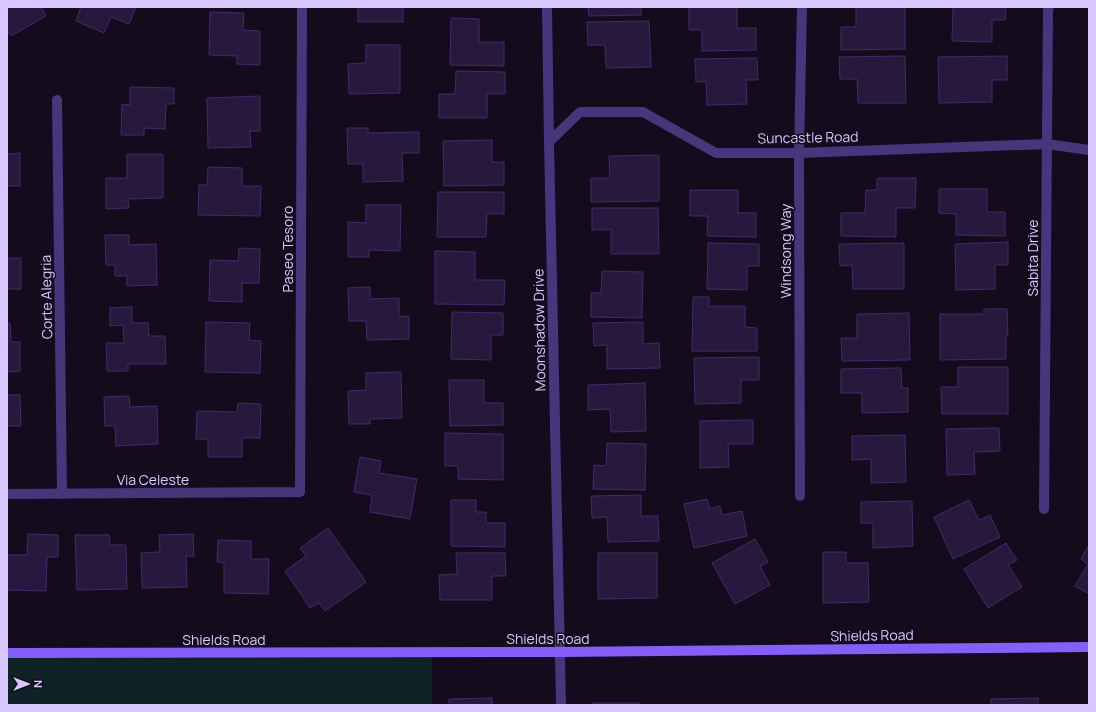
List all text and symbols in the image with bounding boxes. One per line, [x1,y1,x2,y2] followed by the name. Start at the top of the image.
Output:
[757,127,859,147] street label: Suncastle Road
[776,203,795,298] street label: Windsong Way
[278,206,297,292] street label: Paseo Tesoro
[1023,220,1042,296] street label: Sabita Drive
[36,255,56,339] street label: Corte Alegria
[528,269,550,391] street label: Moonshadow Drive
[117,470,189,489] street label: Via Celeste
[830,625,914,645] street label: Shields Road
[506,629,590,648] street label: Shields Road
[182,630,266,649] street label: Shields Road
[8,664,48,704] north arrow
[31,680,46,688] text: N

